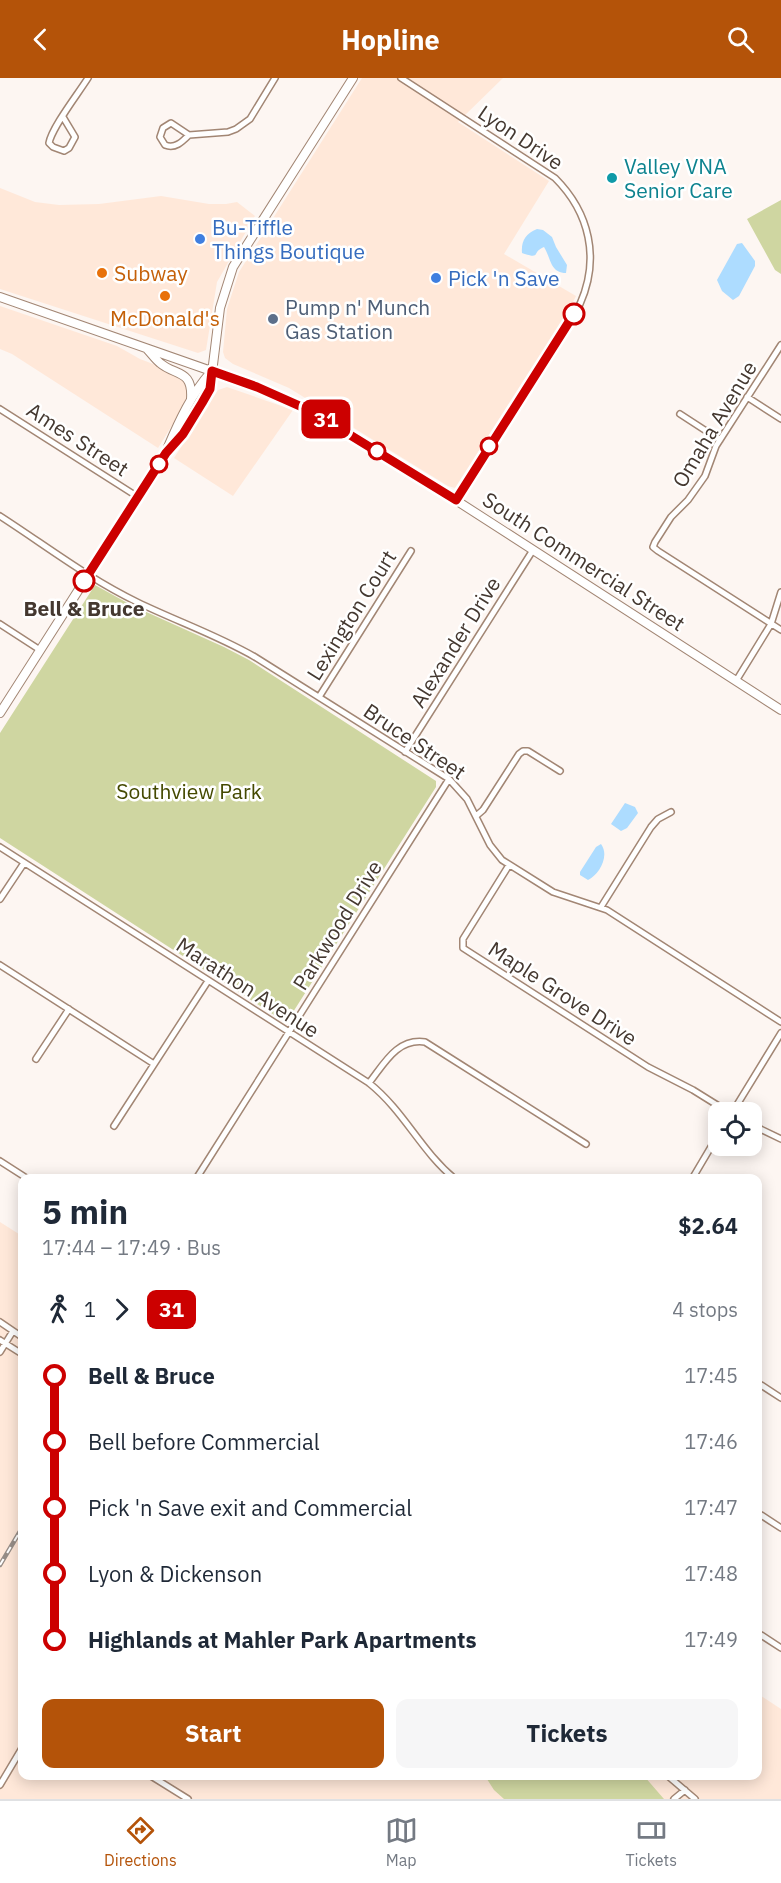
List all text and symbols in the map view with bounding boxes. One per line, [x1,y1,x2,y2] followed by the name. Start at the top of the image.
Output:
[341,22,440,57] text: Hopline
[24,23,57,56] icon: back
[724,23,757,56] icon: search
[473,98,569,176] street label: Lyon Drive
[624,152,733,204] place label: Valley VNA Senior Care
[605,171,619,185] marker: Valley VNA Senior Care
[212,213,365,265] place label: Bu-Tiffle Things Boutique
[193,232,207,246] marker: Bu-Tiffle Things Boutique
[114,259,188,287] place label: Subway
[448,264,559,292] place label: Pick 'n Save
[95,266,109,280] marker: Subway
[429,271,443,285] marker: Pick 'n Save
[158,289,172,303] marker: McDonald's
[285,293,430,345] place label: Pump n' Munch Gas Station
[563,303,585,325] unlabelled marker
[110,304,220,332] place label: McDonald's
[266,312,280,326] marker: Pump n' Munch Gas Station
[665,356,763,492] street label: Omaha Avenue
[22,396,134,482] street label: Ames Street
[299,400,353,438] line badge: 31
[313,405,339,433] text: 31
[480,437,498,455] unlabelled marker
[368,442,386,460] unlabelled marker
[150,455,168,473] unlabelled marker
[477,485,691,637] street label: South Commercial Street
[300,545,402,685] street label: Lexington Court
[73,570,95,592] marker: Bell & Bruce
[404,571,506,713] street label: Alexander Drive
[24,594,145,622] place label: Bell & Bruce
[358,696,472,786] street label: Bruce Street
[116,777,262,805] park label: Southview Park
[286,855,388,995] street label: Parkwood Drive
[171,930,325,1044] street label: Marathon Avenue
[483,934,643,1052] street label: Maple Grove Drive
[708,1102,762,1156] map controls
[708,1102,762,1156] button: locate
[42,1190,128,1233] text: 5 min
[678,1211,738,1240] text: $2.64
[42,1234,221,1261] text: 17:44 – 17:49 · Bus
[42,1293,75,1326] icon: walk
[105,1293,138,1326] icon: forward
[159,1295,184,1323] text: 31
[84,1296,96,1323] text: 1
[672,1296,738,1323] text: 4 stops
[88,1361,215,1390] text: Bell & Bruce
[684,1362,738,1389] text: 17:45
[88,1427,320,1456] text: Bell before Commercial
[684,1428,738,1455] text: 17:46
[88,1493,412,1522] text: Pick 'n Save exit and Commercial
[684,1494,738,1521] text: 17:47
[88,1559,262,1588] text: Lyon & Dickenson
[684,1560,738,1587] text: 17:48
[88,1625,477,1654] text: Highlands at Mahler Park Apartments
[684,1626,738,1653] text: 17:49
[42,1699,384,1768] button: Start
[396,1699,738,1768] button: Tickets
[104,1814,177,1870] tab: Directions
[385,1814,418,1870] tab: Map
[625,1814,677,1870] tab: Tickets

